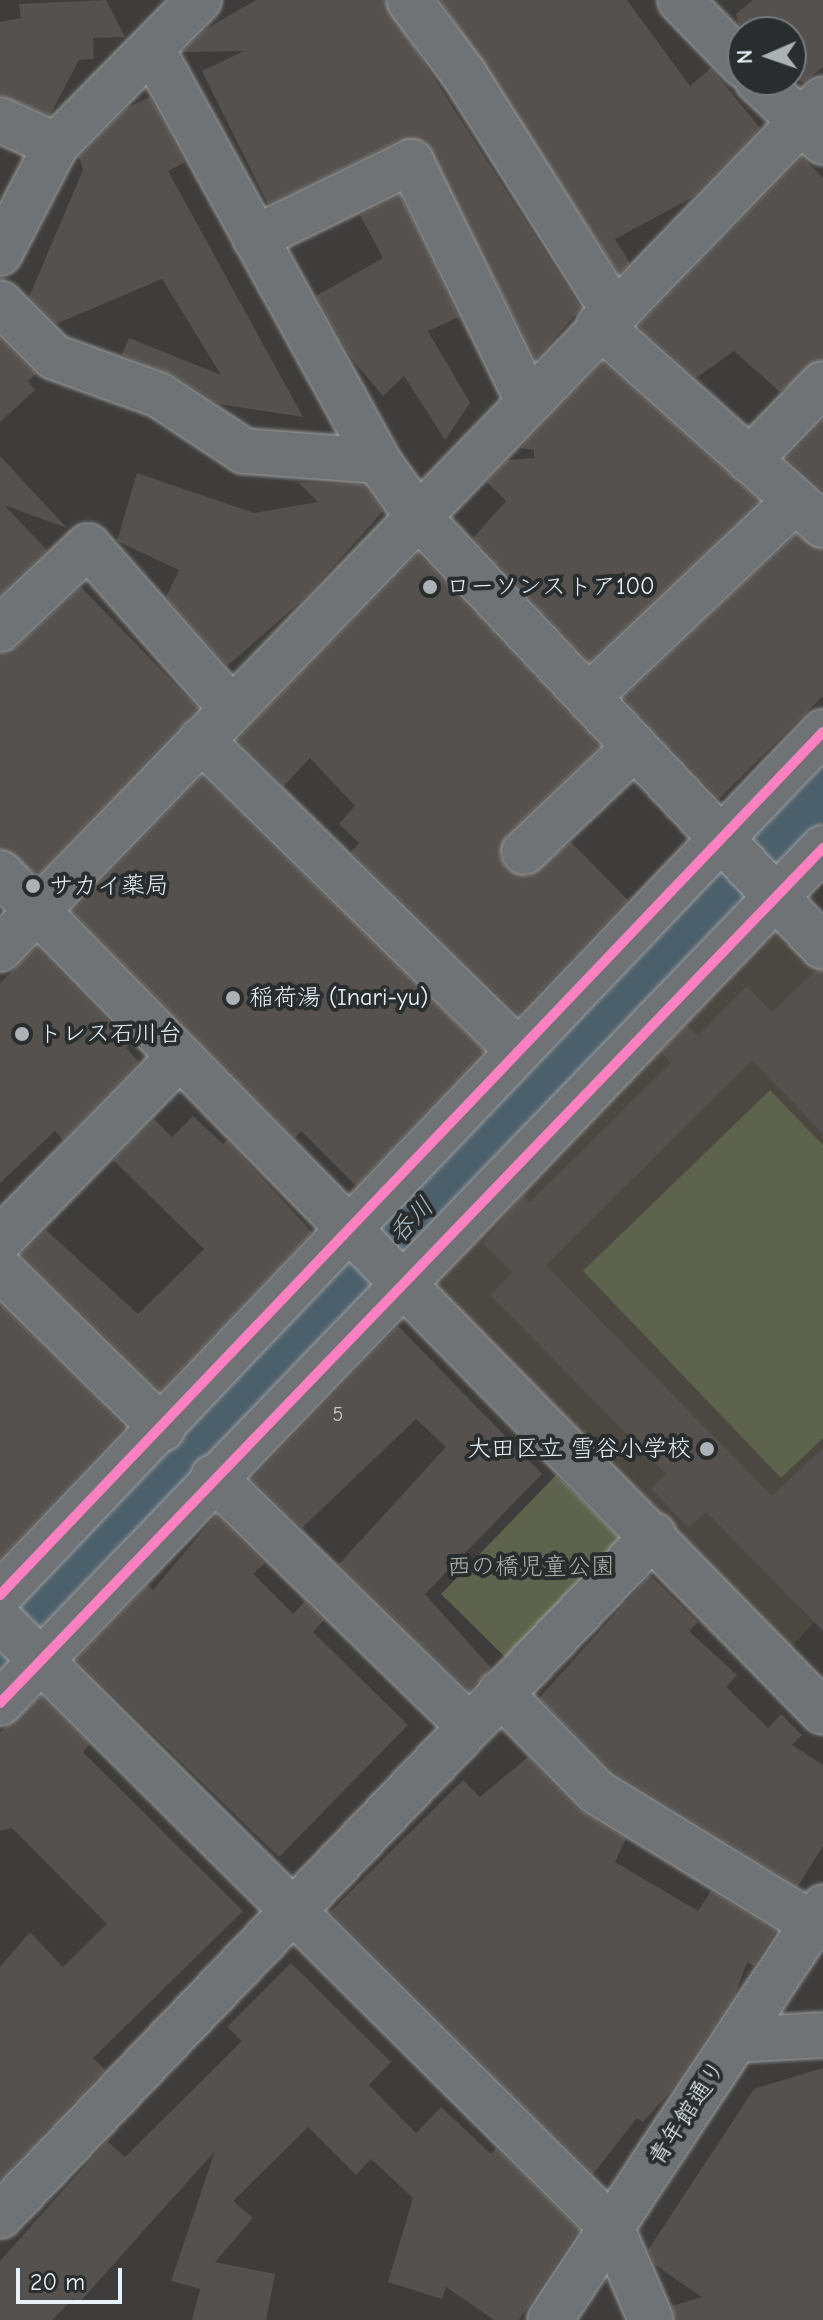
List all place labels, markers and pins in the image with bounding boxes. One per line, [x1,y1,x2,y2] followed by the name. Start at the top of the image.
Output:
[446,573,653,601] place label: ローソンストア100
[421,578,439,596] marker: ローソンストア100
[49,872,169,900] place label: サカイ薬局
[24,877,42,895] marker: サカイ薬局
[249,984,428,1012] place label: 稲荷湯 (Inari-yu)
[224,989,242,1007] marker: 稲荷湯 (Inari-yu)
[38,1020,182,1048] place label: トレス石川台
[13,1025,31,1043] marker: トレス石川台
[467,1435,691,1463] place label: 大田区立 雪谷小学校
[698,1440,716,1458] marker: 大田区立 雪谷小学校

